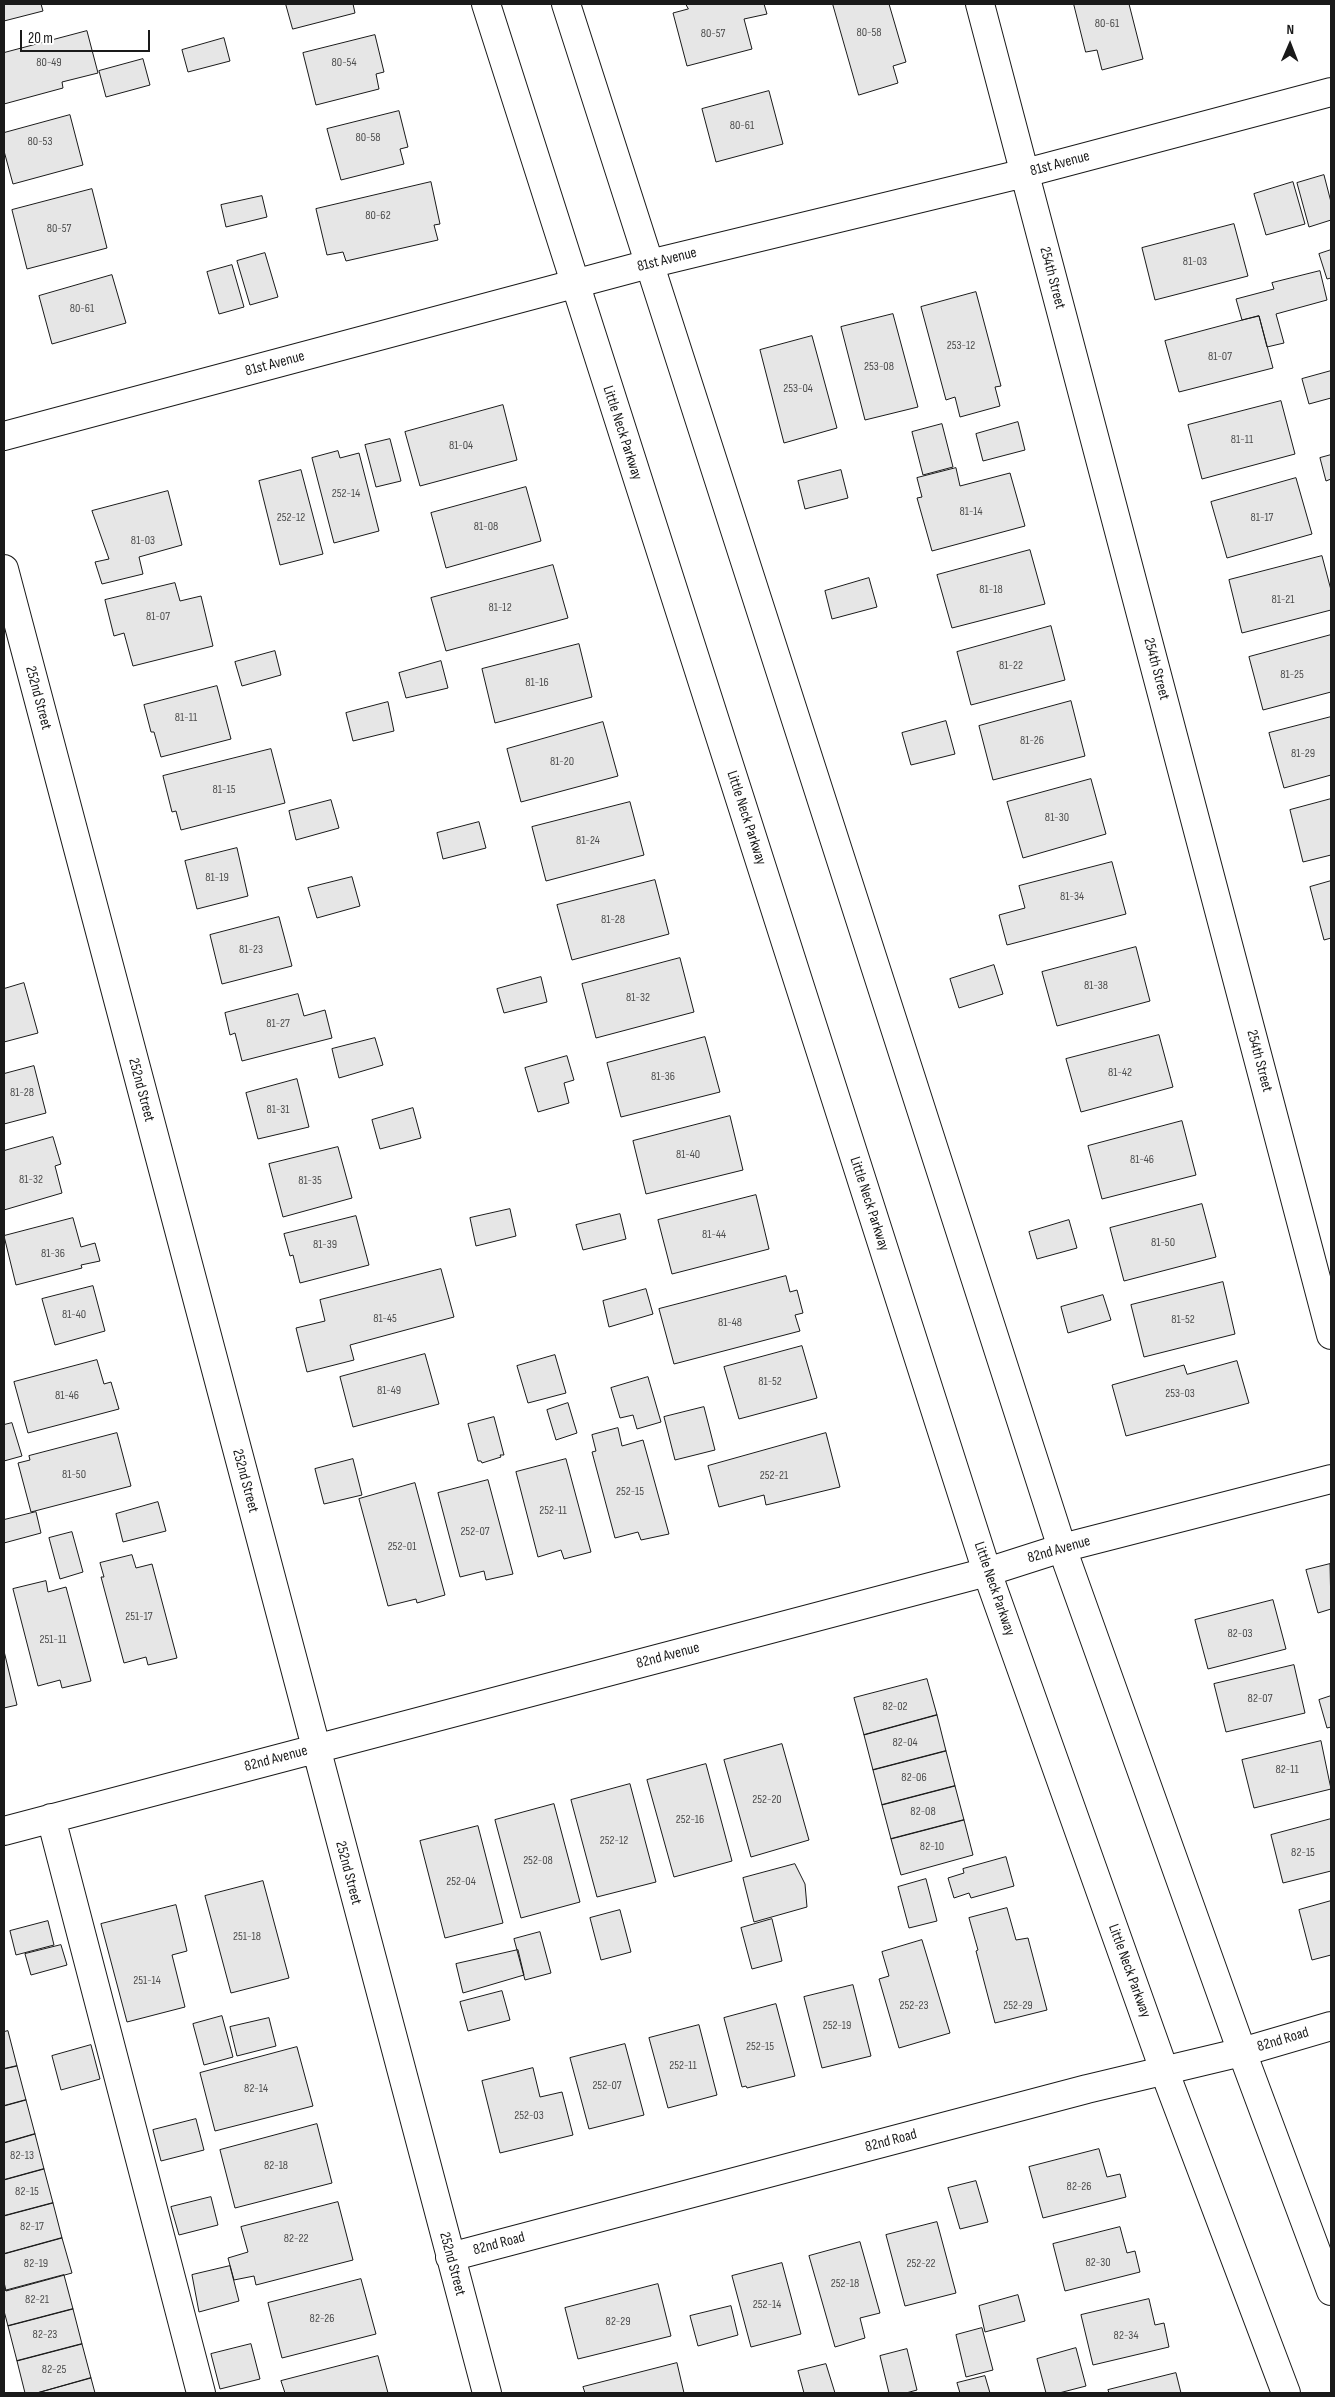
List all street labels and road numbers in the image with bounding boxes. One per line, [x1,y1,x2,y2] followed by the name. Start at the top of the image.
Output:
[1028,147,1092,181] street label: 81st Avenue
[635,244,699,276] street label: 81st Avenue
[1035,245,1069,311] street label: 254th Street
[243,347,307,381] street label: 81st Avenue
[598,384,646,482] street label: Little Neck Parkway
[1139,636,1173,702] street label: 254th Street
[21,664,55,732] street label: 252nd Street
[722,769,770,867] street label: Little Neck Parkway
[1242,1028,1276,1094] street label: 254th Street
[124,1056,158,1124] street label: 252nd Street
[845,1155,893,1253] street label: Little Neck Parkway
[228,1447,262,1515] street label: 252nd Street
[1025,1532,1093,1568] street label: 82nd Avenue
[970,1540,1018,1638] street label: Little Neck Parkway
[634,1639,702,1673] street label: 82nd Avenue
[242,1742,310,1776] street label: 82nd Avenue
[331,1839,365,1907] street label: 252nd Street
[1104,1922,1154,2020] street label: Little Neck Parkway
[1255,2024,1311,2056] street label: 82nd Road
[863,2125,919,2157] street label: 82nd Road
[471,2228,527,2260] street label: 82nd Road
[435,2230,469,2298] street label: 252nd Street

